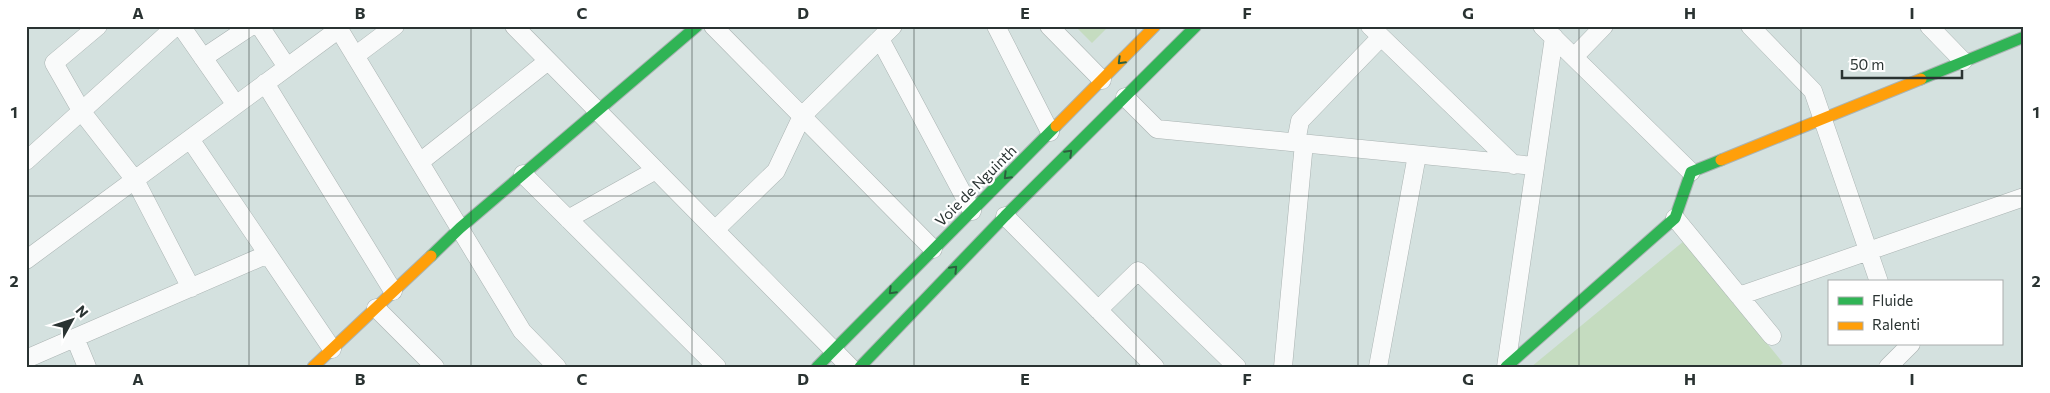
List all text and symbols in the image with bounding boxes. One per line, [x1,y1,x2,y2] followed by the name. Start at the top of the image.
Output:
[132,3,144,22] text: A
[355,3,366,22] text: B
[577,3,588,22] text: C
[797,3,809,22] text: D
[1020,3,1030,22] text: E
[1242,3,1252,22] text: F
[1462,3,1474,22] text: G
[1684,3,1696,22] text: H
[1909,3,1915,22] text: I
[1842,48,1962,80] scale bar
[1118,55,1127,64] one-way arrow
[1850,55,1884,73] text: 50 m
[10,102,18,121] text: 1
[2032,102,2040,121] text: 1
[931,141,1020,230] street label: Voie de Nguinth
[1063,150,1072,159] one-way arrow
[1003,170,1012,179] one-way arrow
[948,266,957,275] one-way arrow
[9,271,19,290] text: 2
[2031,271,2041,290] text: 2
[1828,280,2002,346] legend
[889,285,898,294] one-way arrow
[1872,291,1913,309] text: Fluide
[48,296,98,346] north arrow
[72,302,92,321] text: N
[1872,315,1920,333] text: Ralenti
[132,369,144,388] text: A
[355,369,366,388] text: B
[577,369,588,388] text: C
[797,369,809,388] text: D
[1020,369,1030,388] text: E
[1242,369,1252,388] text: F
[1462,369,1474,388] text: G
[1684,369,1696,388] text: H
[1909,369,1915,388] text: I

